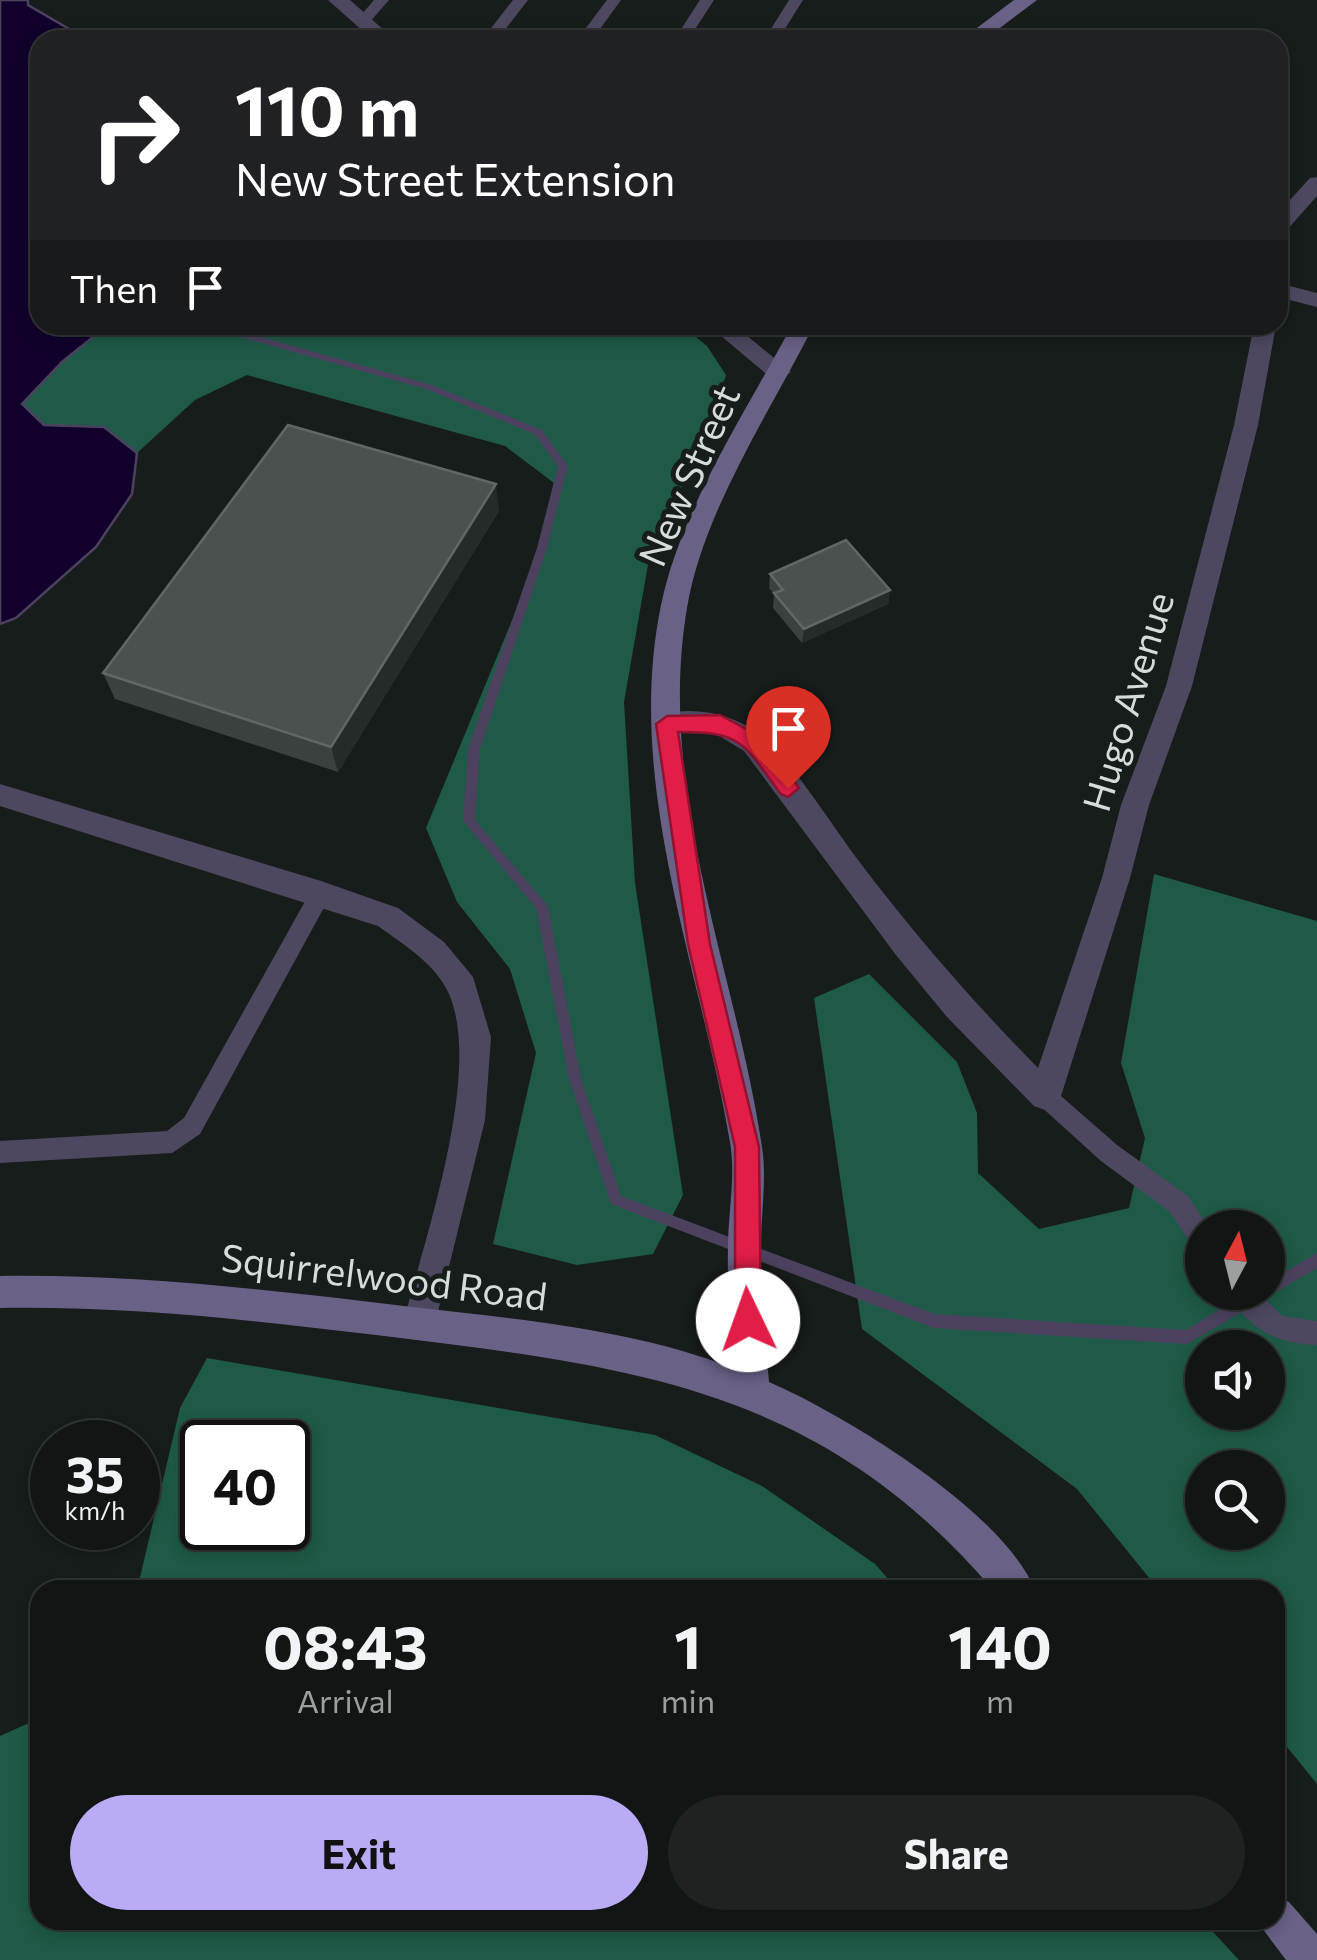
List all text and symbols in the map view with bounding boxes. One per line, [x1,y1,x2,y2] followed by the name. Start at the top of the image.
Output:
[235,65,419,150] text: 110 m
[70,70,200,200] icon: right
[235,150,676,205] text: New Street Extension
[178,260,233,315] icon: arrive
[70,264,158,311] text: Then
[627,377,749,573] street label: New Street
[1071,586,1182,816] street label: Hugo Avenue
[746,686,831,789] pin
[761,701,816,756] icon: arrive
[1185,1210,1285,1310] north arrow
[1185,1210,1285,1550] map controls
[219,1232,550,1319] street label: Squirrelwood Road
[696,1268,800,1372] position arrow
[1185,1330,1285,1430] button: sound
[180,1420,310,1550] speed limit sign: 40
[66,1442,124,1503] text: 35
[1185,1450,1285,1550] button: search
[65,1495,125,1525] text: km/h
[263,1608,428,1681] text: 08:43
[674,1608,701,1681] text: 1
[948,1608,1052,1681] text: 140
[297,1680,394,1720] text: Arrival
[661,1680,715,1720] text: min
[986,1680,1014,1720] text: m
[70,1795,648,1910] button: Exit
[668,1795,1245,1910] button: Share

